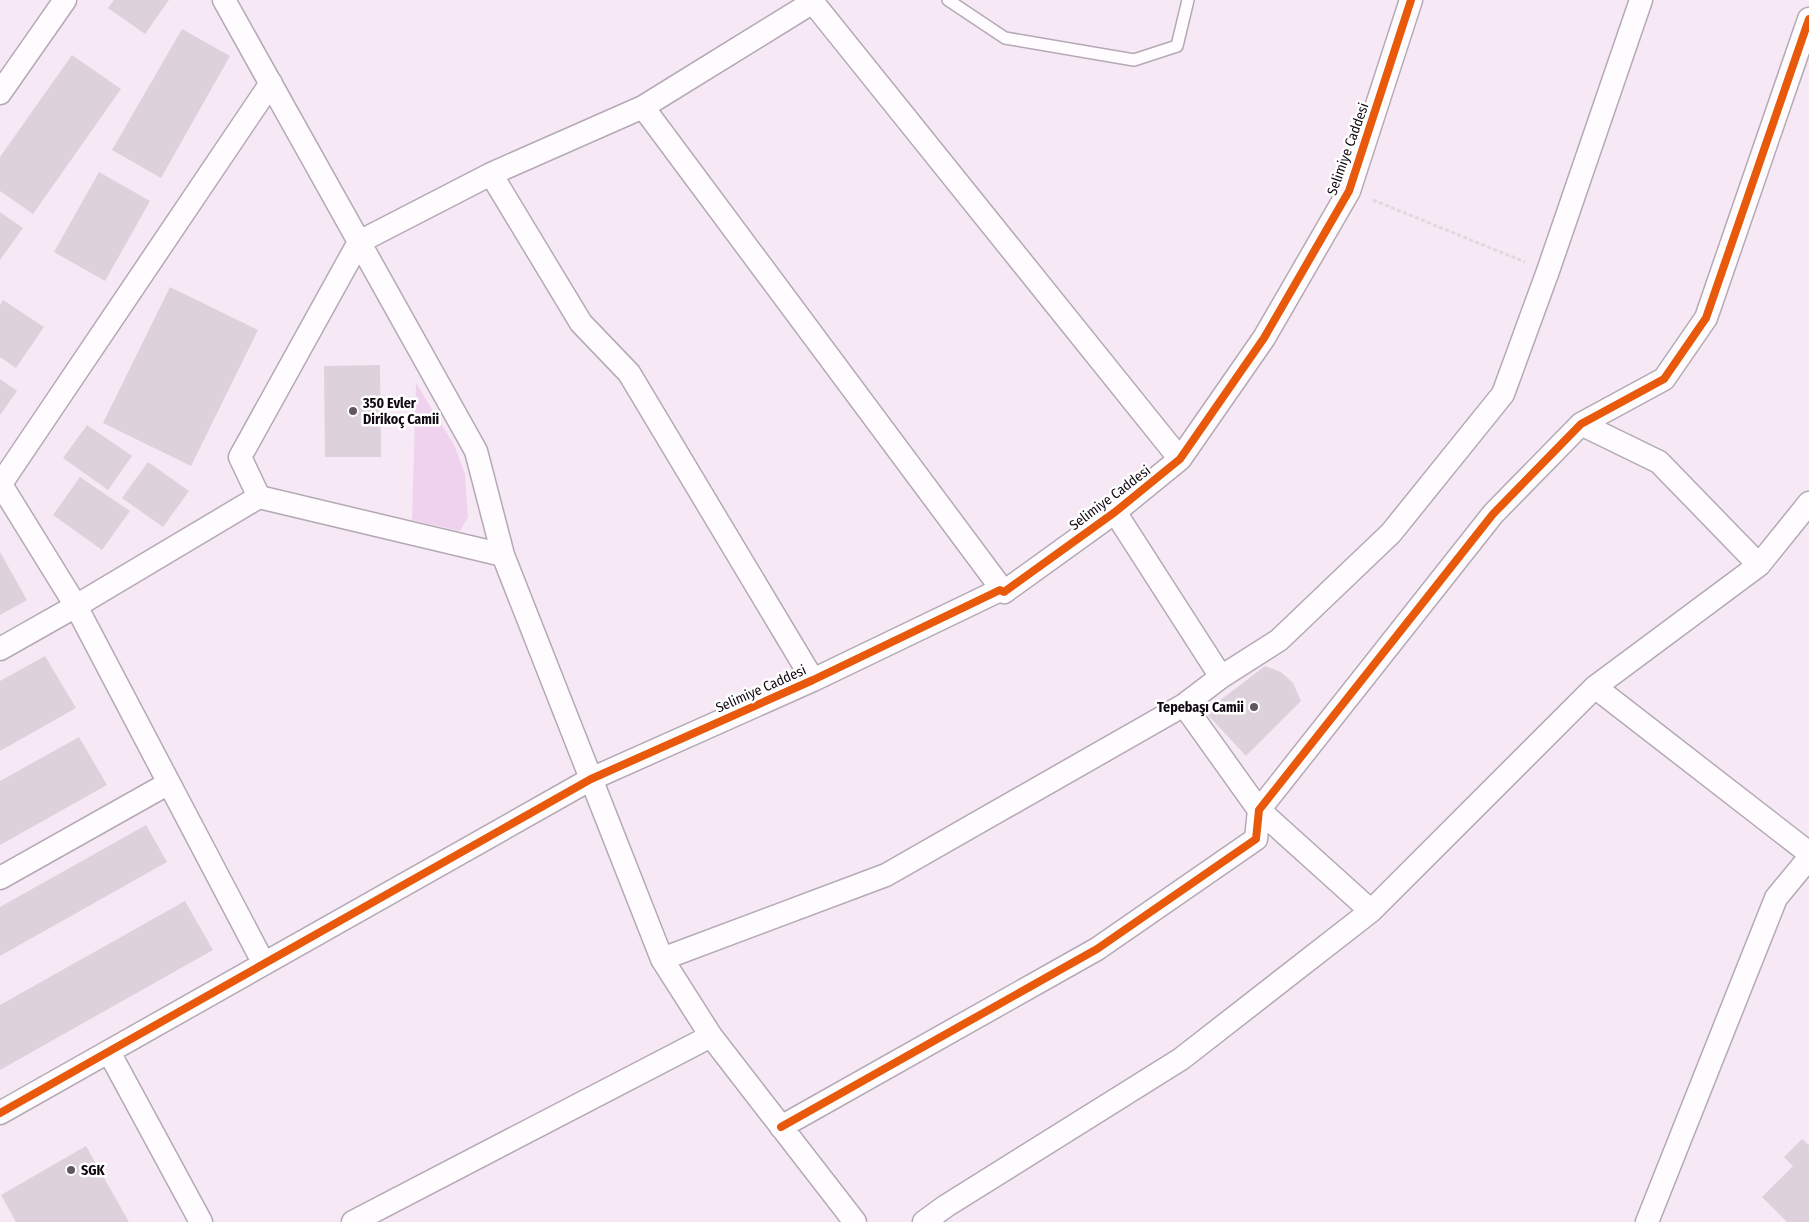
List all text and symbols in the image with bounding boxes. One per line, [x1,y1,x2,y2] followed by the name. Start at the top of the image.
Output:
[1323,100,1373,198] street label: Selimiye Caddesi
[362,395,440,429] place label: 350 Evler Dirikoç Camii
[347,405,359,417] marker: 350 Evler Dirikoç Camii
[1066,462,1154,534] street label: Selimiye Caddesi
[713,661,809,717] street label: Selimiye Caddesi
[1157,699,1244,717] place label: Tepebaşı Camii
[1248,701,1260,713] marker: Tepebaşı Camii
[81,1162,106,1179] place label: SGK
[65,1164,77,1176] marker: SGK

